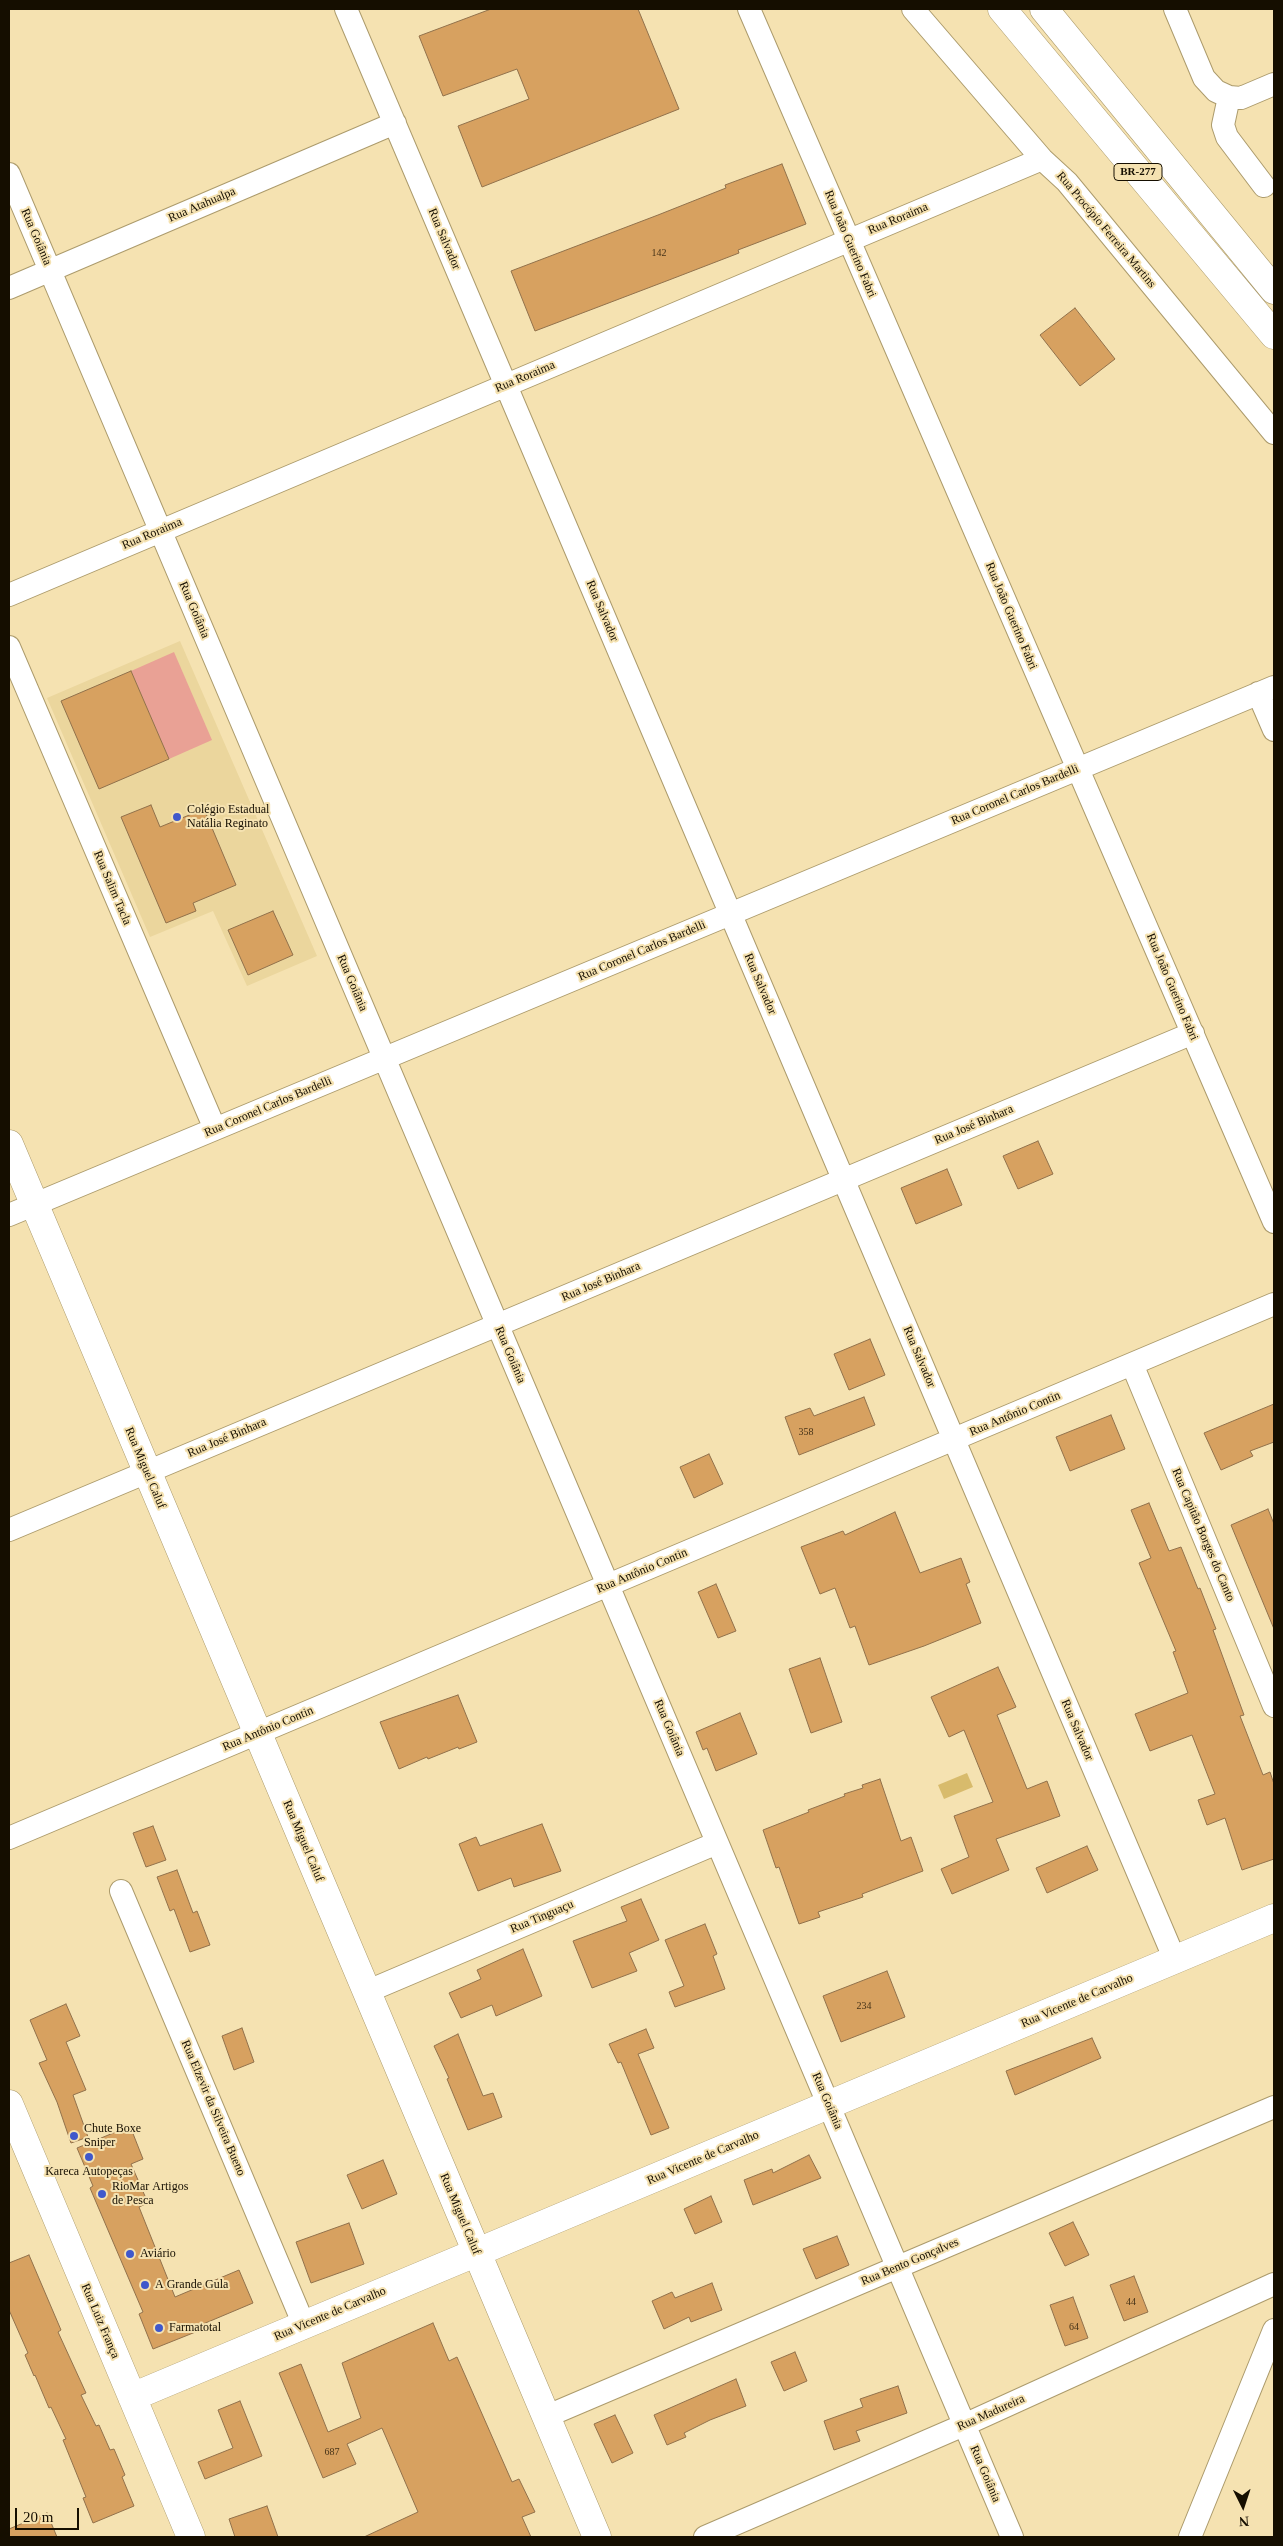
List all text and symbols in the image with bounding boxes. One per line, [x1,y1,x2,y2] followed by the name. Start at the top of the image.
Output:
[1114,163,1162,180] road number: BR-277
[1053,169,1159,291] street label: Rua Procópio Ferreira Martins
[166,184,238,226] street label: Rua Atahualpa
[821,188,879,300] street label: Rua João Guerino Fabri
[866,200,930,238] street label: Rua Roraima
[18,206,54,268] street label: Rua Goiânia
[425,206,463,272] street label: Rua Salvador
[652,247,666,259] house number: 142
[493,358,557,396] street label: Rua Roraima
[120,515,184,553] street label: Rua Roraima
[982,560,1040,672] street label: Rua João Guerino Fabri
[583,578,621,644] street label: Rua Salvador
[176,579,212,641] street label: Rua Goiânia
[949,762,1081,828] street label: Rua Coronel Carlos Bardelli
[187,803,269,831] place label: Colégio Estadual Natália Reginato
[171,811,183,823] marker: Colégio Estadual Natália Reginato
[90,849,134,927] street label: Rua Salim Tacla
[576,918,708,984] street label: Rua Coronel Carlos Bardelli
[1143,931,1201,1043] street label: Rua João Guerino Fabri
[741,951,779,1017] street label: Rua Salvador
[334,952,370,1014] street label: Rua Goiânia
[202,1074,334,1140] street label: Rua Coronel Carlos Bardelli
[933,1102,1015,1148] street label: Rua José Binhara
[560,1259,642,1305] street label: Rua José Binhara
[492,1324,528,1386] street label: Rua Goiânia
[900,1324,938,1390] street label: Rua Salvador
[967,1388,1063,1440] street label: Rua Antônio Contin
[186,1415,268,1461] street label: Rua José Binhara
[121,1425,169,1511] street label: Rua Miguel Caluf
[798,1426,814,1438] house number: 358
[1168,1466,1238,1604] street label: Rua Capitão Borges do Canto
[594,1545,690,1597] street label: Rua Antônio Contin
[651,1697,687,1759] street label: Rua Goiânia
[1058,1697,1096,1763] street label: Rua Salvador
[220,1703,316,1755] street label: Rua Antônio Contin
[279,1798,327,1884] street label: Rua Miguel Caluf
[508,1897,576,1937] street label: Rua Tinguaçu
[1019,1971,1135,2031] street label: Rua Vicente de Carvalho
[856,2000,872,2012] house number: 234
[178,2038,248,2178] street label: Rua Elzevir da Silveira Bueno
[809,2070,845,2132] street label: Rua Goiânia
[84,2122,141,2150] place label: Chute Boxe Sniper
[645,2128,761,2188] street label: Rua Vicente de Carvalho
[68,2130,80,2142] marker: Chute Boxe Sniper
[83,2151,95,2163] marker: Kareca Autopeças
[45,2165,133,2179] place label: Kareca Autopeças
[436,2171,484,2257] street label: Rua Miguel Caluf
[112,2180,188,2208] place label: RioMar Artigos de Pesca
[96,2188,108,2200] marker: RioMar Artigos de Pesca
[859,2235,961,2289] street label: Rua Bento Gonçalves
[140,2247,176,2261] place label: Aviário
[124,2248,136,2260] marker: Aviário
[155,2278,228,2292] place label: A Grande Gula
[139,2279,151,2291] marker: A Grande Gula
[78,2281,122,2361] street label: Rua Luiz França
[272,2284,388,2344] street label: Rua Vicente de Carvalho
[1126,2296,1136,2308] house number: 44
[169,2321,221,2335] place label: Farmatotal
[1069,2321,1079,2333] house number: 64
[153,2322,165,2334] marker: Farmatotal
[955,2392,1027,2434] street label: Rua Madureira
[967,2443,1003,2505] street label: Rua Goiânia
[324,2446,340,2458] house number: 687
[1218,2481,1268,2531] north arrow
[18,2498,81,2530] scale bar
[23,2509,53,2525] text: 20 m
[1239,2514,1250,2529] text: N

